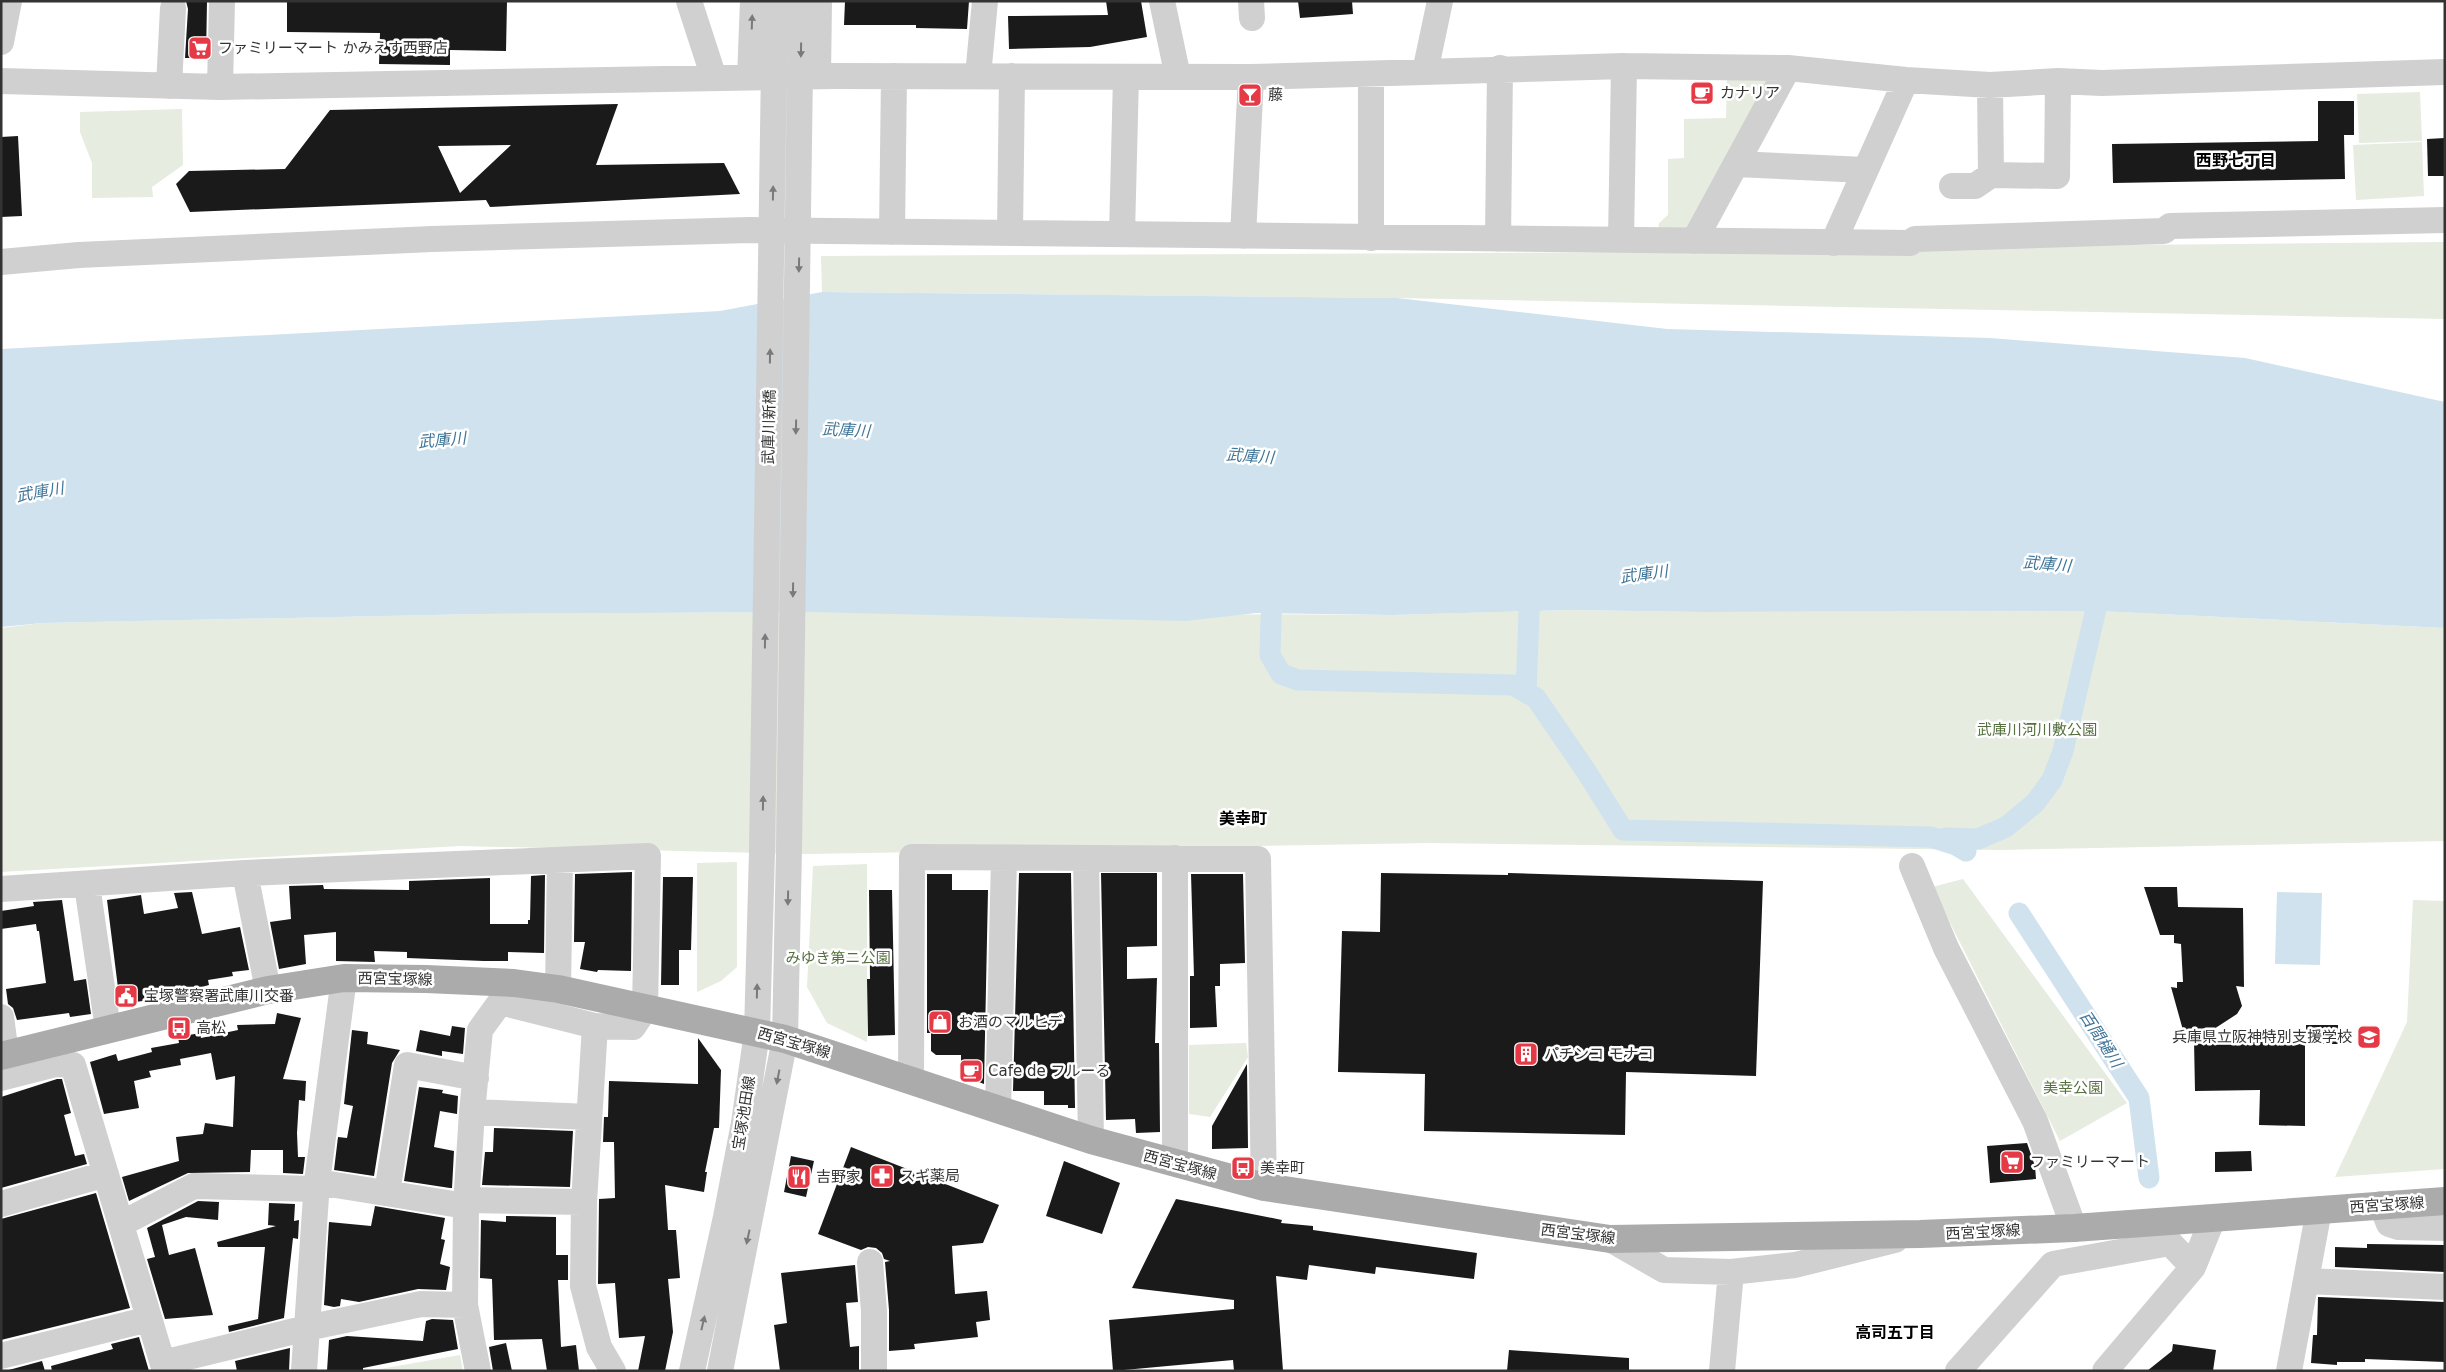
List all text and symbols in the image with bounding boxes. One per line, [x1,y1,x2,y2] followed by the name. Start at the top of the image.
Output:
[748,13,756,29] one-way arrow
[187,35,213,61] supermarket icon: ファミリーマート かみえす西野店
[218,39,448,57] place label: ファミリーマート かみえす西野店
[797,42,805,58] one-way arrow
[1689,80,1715,106] cafe icon: カナリア
[1237,82,1263,108] bar icon: 藤
[1720,84,1780,102] place label: カナリア
[1268,86,1283,104] place label: 藤
[2196,151,2276,170] district label: 西野七丁目
[769,185,777,201] one-way arrow
[795,257,803,273] one-way arrow
[766,347,774,363] one-way arrow
[759,389,779,465] street label: 武庫川新橋
[822,419,872,441] water label: 武庫川
[792,420,800,436] one-way arrow
[417,428,469,452] water label: 武庫川
[1225,445,1277,467] water label: 武庫川
[15,478,67,506] water label: 武庫川
[2022,552,2074,576] water label: 武庫川
[1619,561,1671,586] water label: 武庫川
[789,582,797,598] one-way arrow
[762,632,770,648] one-way arrow
[1977,721,2097,739] park label: 武庫川河川敷公園
[759,795,767,811] one-way arrow
[1219,809,1267,828] district label: 美幸町
[784,890,792,906] one-way arrow
[785,949,891,967] park label: みゆき第ニ公園
[357,969,433,989] street label: 西宮宝塚線
[113,983,139,1009] public building icon: 宝塚警察署武庫川交番
[753,983,761,999] one-way arrow
[144,987,294,1005] place label: 宝塚警察署武庫川交番
[2076,1007,2127,1073] water label: 百間樋川
[927,1009,953,1035] shop icon: お酒のマルヒデ
[958,1013,1063,1031] place label: お酒のマルヒデ
[166,1015,192,1041] bus stop icon: 高松
[196,1019,226,1037] place label: 高松
[755,1024,833,1062] street label: 西宮宝塚線
[2356,1024,2382,1050] school or university icon: 兵庫県立阪神特別支援学校
[2172,1028,2352,1046] place label: 兵庫県立阪神特別支援学校
[1513,1041,1539,1067] building icon: パチンコ モナコ
[1544,1045,1654,1063] place label: パチンコ モナコ
[958,1058,984,1084] cafe icon: Cafe de フルーる
[988,1062,1110,1080] place label: Cafe de フルーる
[774,1070,782,1086] one-way arrow
[729,1075,759,1151] street label: 宝塚池田線
[2043,1079,2103,1097] park label: 美幸公園
[1141,1147,1219,1183] street label: 西宮宝塚線
[1999,1149,2025,1175] supermarket icon: ファミリーマート
[2030,1153,2150,1171] place label: ファミリーマート
[1230,1155,1256,1181] bus stop icon: 美幸町
[1260,1159,1305,1177] place label: 美幸町
[869,1163,895,1189] pharmacy icon: スギ薬局
[786,1164,812,1190] restaurant icon: 吉野家
[900,1167,960,1185] place label: スギ薬局
[816,1168,861,1186] place label: 吉野家
[2349,1193,2425,1217] street label: 西宮宝塚線
[1540,1220,1616,1248] street label: 西宮宝塚線
[1945,1221,2021,1243] street label: 西宮宝塚線
[744,1229,752,1245] one-way arrow
[699,1316,707,1331] one-way arrow
[1855,1323,1935,1342] district label: 高司五丁目

